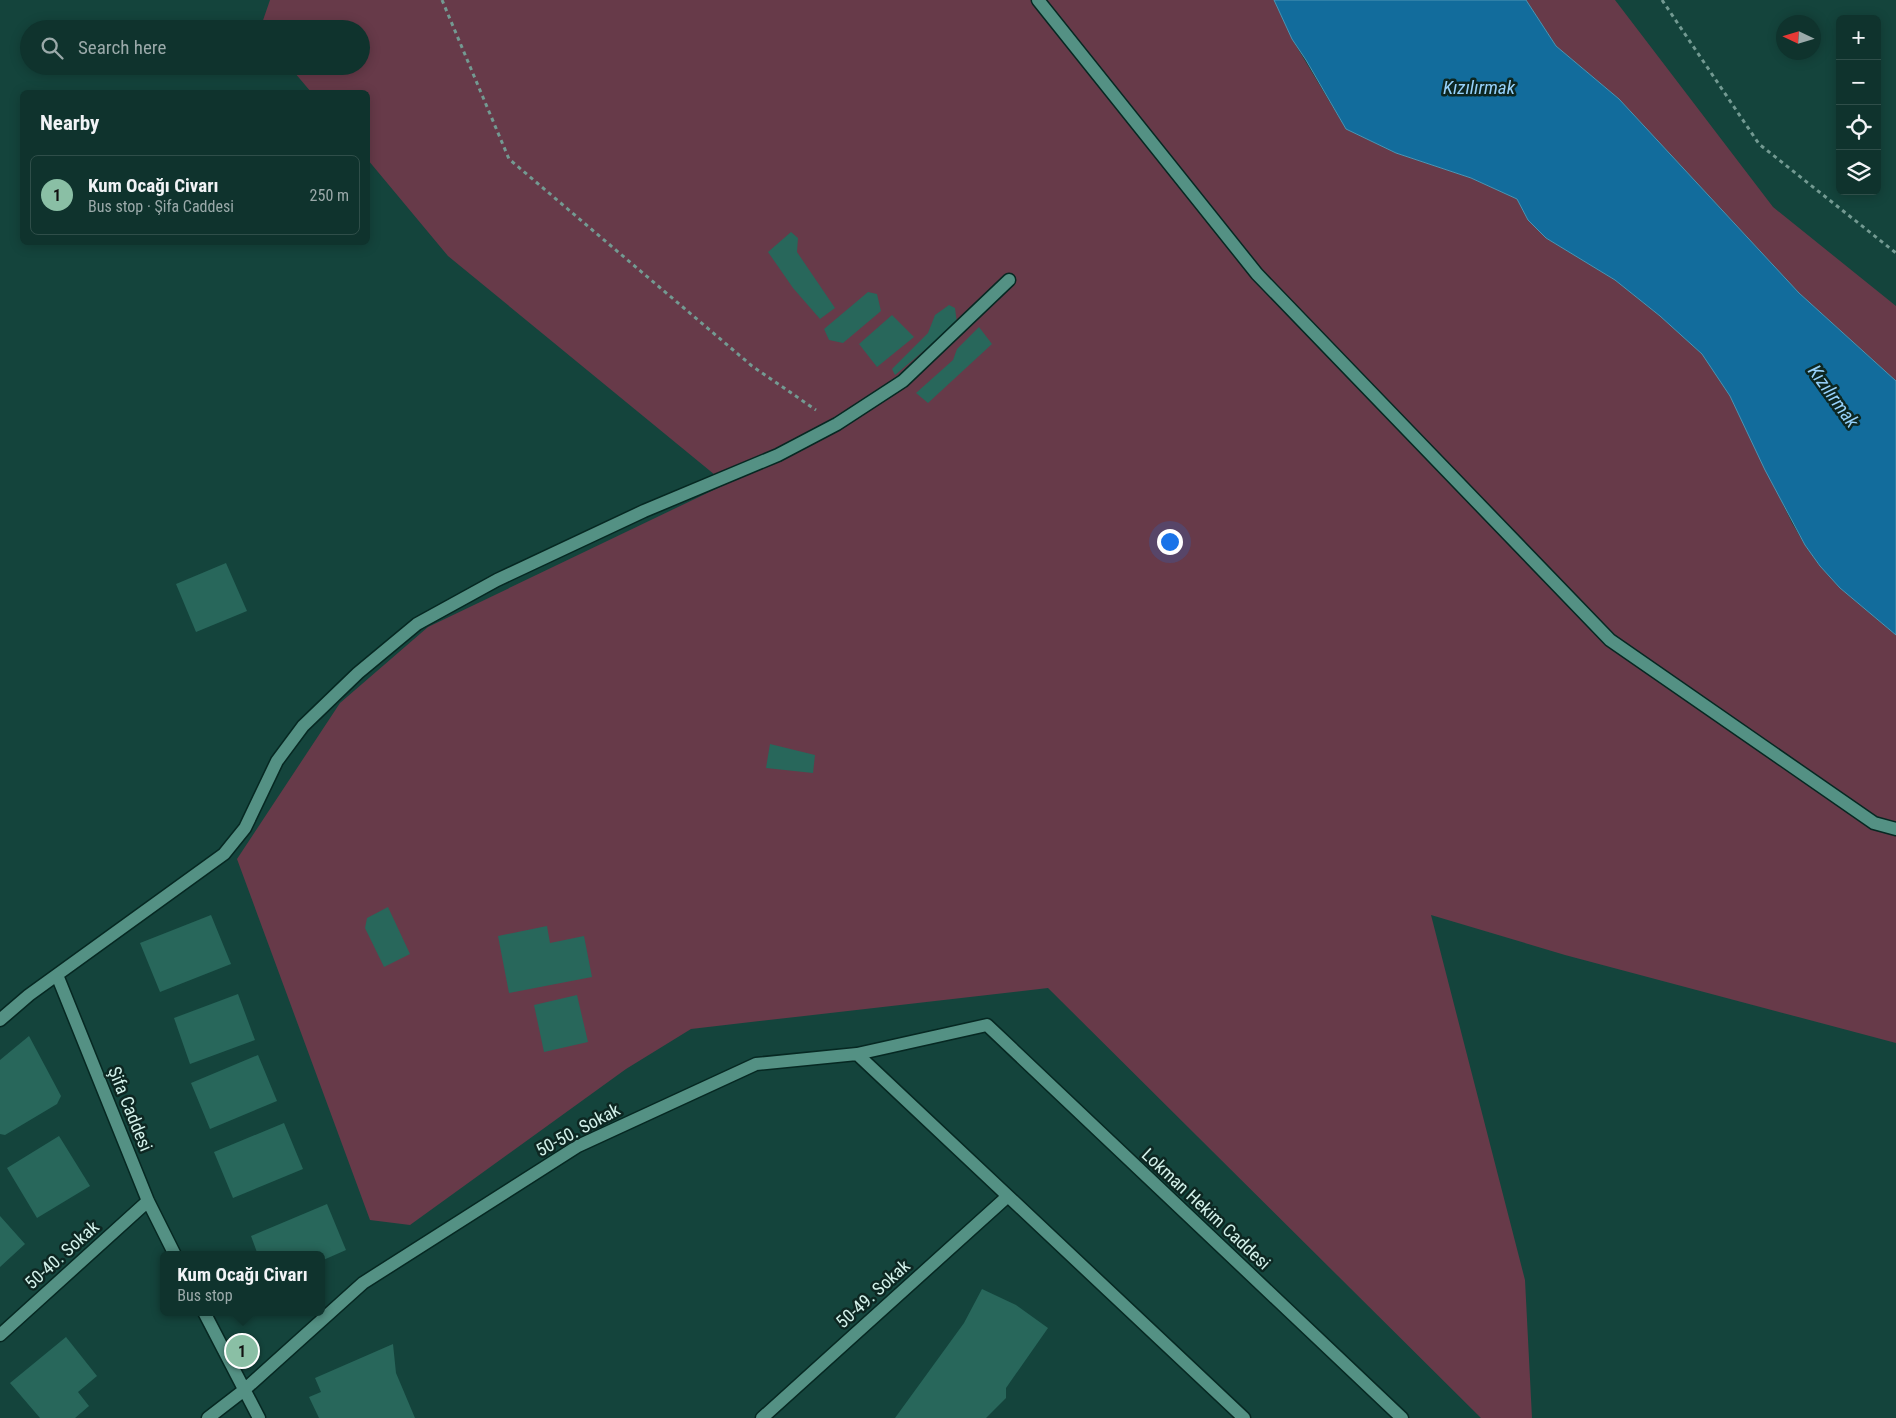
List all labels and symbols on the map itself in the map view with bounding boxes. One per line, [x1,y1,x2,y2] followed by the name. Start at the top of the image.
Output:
[1776,15,1821,60] north arrow
[1443,76,1516,99] water label: Kızılırmak
[1803,360,1864,433] water label: Kızılırmak
[1157,529,1183,555] your location
[104,1063,157,1154] street label: Şifa Caddesi
[532,1099,623,1160] street label: 50-50. Sokak
[1138,1144,1275,1274] street label: Lokman Hekim Caddesi
[20,1216,103,1293] street label: 50-40. Sokak
[831,1255,914,1332] street label: 50-49. Sokak
[226,1332,258,1370] pin: 1

